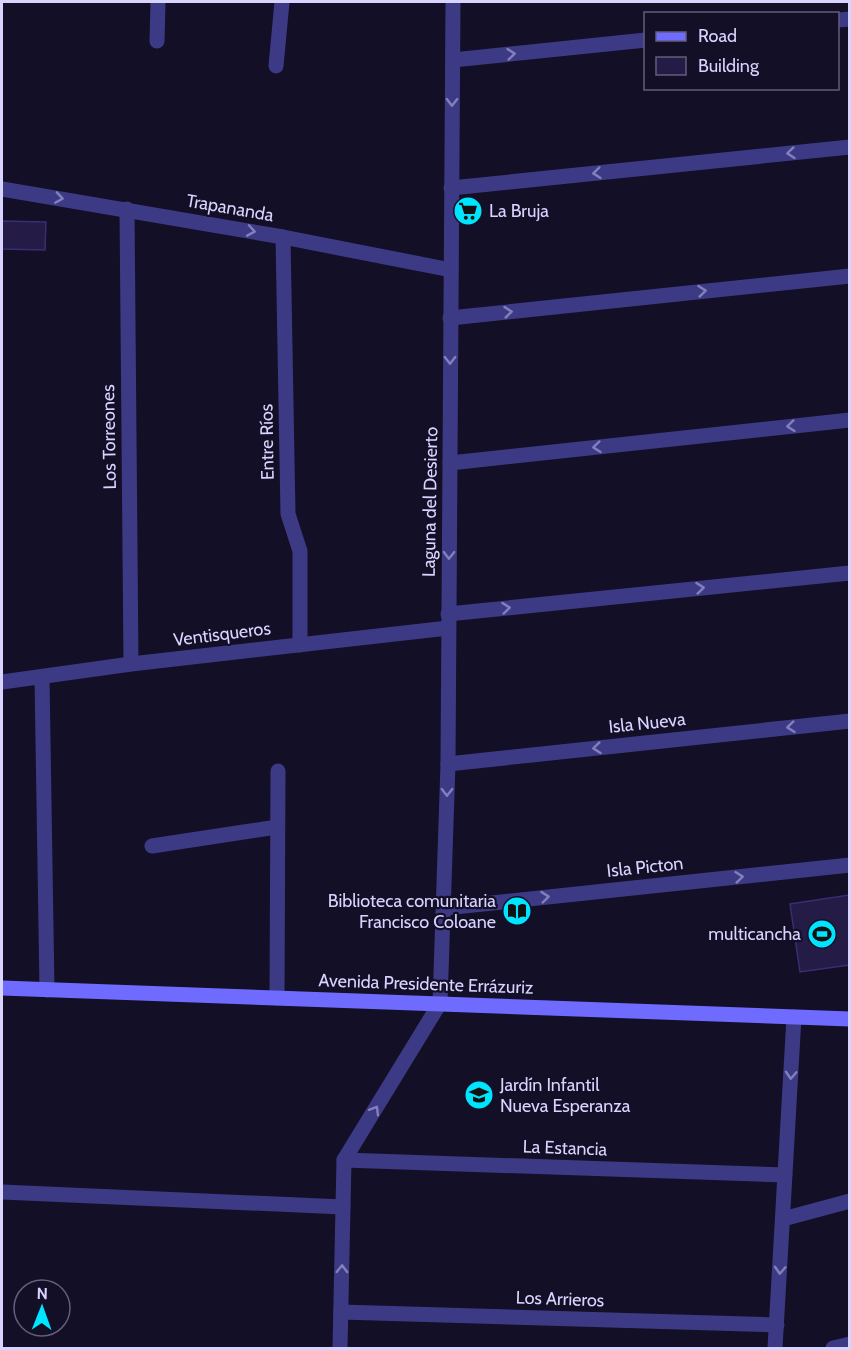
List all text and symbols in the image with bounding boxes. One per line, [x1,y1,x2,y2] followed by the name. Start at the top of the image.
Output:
[644,12,839,90] legend
[698,25,737,47] text: Road
[507,48,516,61] one-way arrow
[698,55,760,77] text: Building
[446,97,459,106] one-way arrow
[787,146,796,159] one-way arrow
[593,166,602,179] one-way arrow
[185,190,276,227] street label: Trapananda
[55,192,64,204] one-way arrow
[452,195,484,227] supermarket icon: La Bruja
[489,200,549,222] place label: La Bruja
[246,224,256,237] one-way arrow
[698,285,707,298] one-way arrow
[504,306,513,319] one-way arrow
[444,355,456,364] one-way arrow
[97,384,121,490] street label: Los Torreones
[255,404,279,480] street label: Entre Ríos
[787,420,796,432] one-way arrow
[418,426,442,577] street label: Laguna del Desierto
[593,440,602,453] one-way arrow
[443,550,455,559] one-way arrow
[696,582,705,595] one-way arrow
[502,602,511,615] one-way arrow
[172,617,272,651] street label: Ventisqueros
[607,708,687,738] street label: Isla Nueva
[787,720,796,733] one-way arrow
[593,741,602,754] one-way arrow
[441,787,453,796] one-way arrow
[606,852,684,882] street label: Isla Picton
[734,871,743,884] one-way arrow
[328,890,496,933] place label: Biblioteca comunitaria Francisco Coloane
[540,891,549,904] one-way arrow
[501,895,533,927] library icon: Biblioteca comunitaria Francisco Coloane
[806,918,838,950] sports icon: multicancha
[708,923,801,945] place label: multicancha
[318,969,534,999] street label: Avenida Presidente Errázuriz
[784,1071,797,1080] one-way arrow
[499,1074,631,1117] place label: Jardín Infantil Nueva Esperanza
[463,1079,495,1111] school or university icon: Jardín Infantil Nueva Esperanza
[367,1106,379,1116] one-way arrow
[522,1136,608,1160] street label: La Estancia
[336,1265,348,1274] one-way arrow
[774,1265,787,1274] one-way arrow
[12,1278,72,1338] north arrow
[36,1284,48,1303] text: N
[515,1286,605,1312] street label: Los Arrieros

